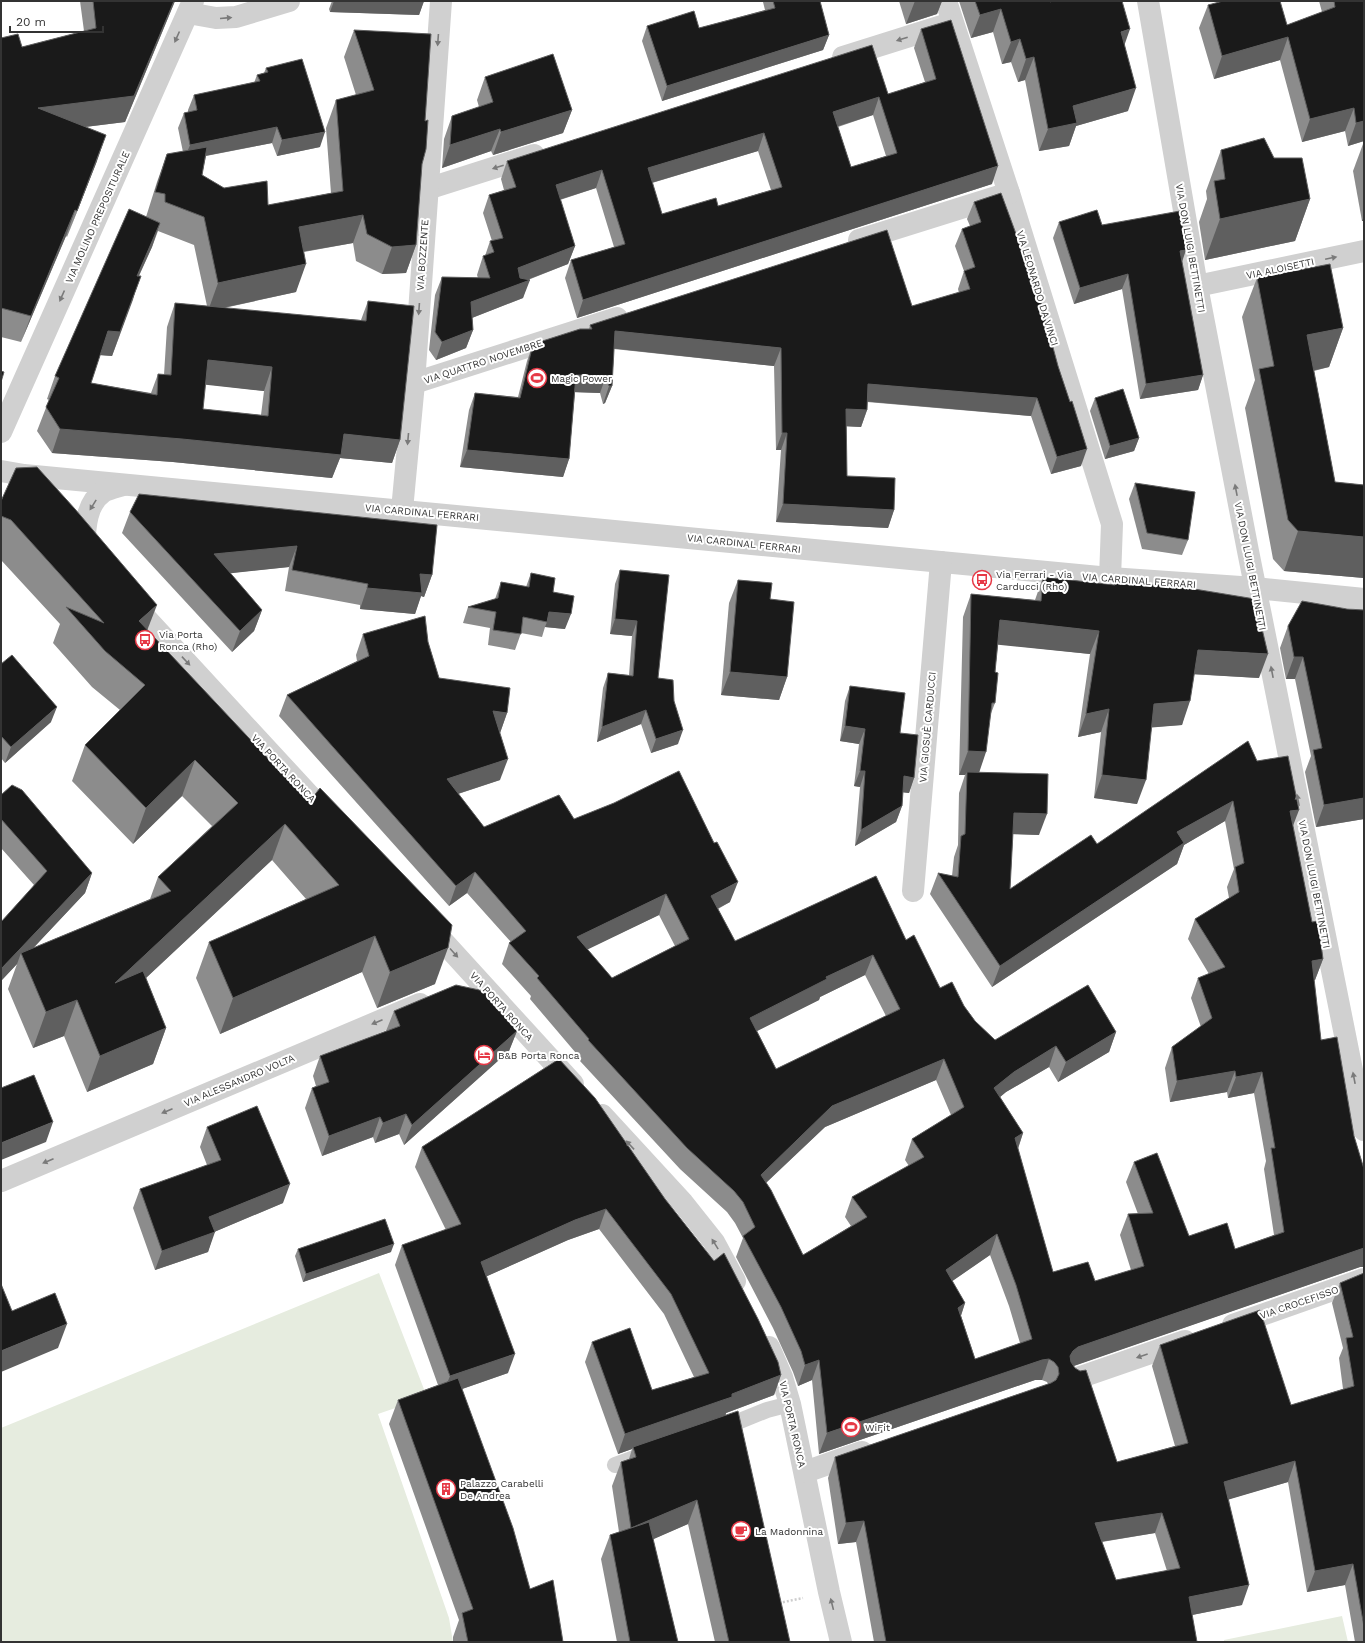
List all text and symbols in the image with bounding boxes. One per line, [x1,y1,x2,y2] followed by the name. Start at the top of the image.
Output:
[10,8,103,34] scale bar
[220,14,232,21] one-way arrow
[16,15,46,29] text: 20 m
[174,31,180,42] one-way arrow
[435,34,442,46] one-way arrow
[896,36,908,42] one-way arrow
[63,150,132,285] street label: VIA MOLINO PREPOSITURALE
[492,164,504,170] one-way arrow
[1174,183,1207,313] street label: VIA DON LUIGI BETTINETTI
[415,219,430,291] street label: VIA BOZZENTE
[1015,229,1060,347] street label: VIA LEONARDO DA VINCI
[1325,255,1337,261] one-way arrow
[1245,256,1315,281] street label: VIA ALOISETTI
[59,290,65,302] one-way arrow
[415,303,422,315] one-way arrow
[422,337,544,386] street label: VIA QUATTRO NOVEMBRE
[526,367,548,389] sports icon: Magic Power
[551,373,612,384] place label: Magic Power
[405,433,412,445] one-way arrow
[1233,484,1239,496] one-way arrow
[90,499,97,510] one-way arrow
[1233,501,1268,631] street label: VIA DON LUIGI BETTINETTI
[364,502,479,523] street label: VIA CARDINAL FERRARI
[686,532,801,555] street label: VIA CARDINAL FERRARI
[971,569,993,591] bus stop icon: Via Ferrari - Via Carducci (Rho)
[996,569,1072,592] place label: Via Ferrari - Via Carducci (Rho)
[1082,571,1196,590] street label: VIA CARDINAL FERRARI
[134,629,156,651] bus stop icon: Via Porta Ronca (Rho)
[159,629,217,652] place label: Via Porta Ronca (Rho)
[181,656,191,666] one-way arrow
[1269,666,1275,678] one-way arrow
[917,671,938,783] street label: VIA GIOSUÈ CARDUCCI
[249,732,318,805] street label: VIA PORTA RONCA
[1294,794,1300,806] one-way arrow
[1297,819,1332,949] street label: VIA DON LUIGI BETTINETTI
[449,948,458,958] one-way arrow
[468,970,536,1043] street label: VIA PORTA RONCA
[372,1019,383,1025] one-way arrow
[473,1044,495,1066] hotel icon: B&B Porta Ronca
[498,1050,580,1061] place label: B&B Porta Ronca
[182,1052,296,1109] street label: VIA ALESSANDRO VOLTA
[1350,1072,1356,1084] one-way arrow
[161,1108,173,1114] one-way arrow
[626,1141,635,1150] one-way arrow
[42,1158,53,1164] one-way arrow
[711,1238,718,1250] one-way arrow
[1258,1284,1340,1321] street label: VIA CROCEFISSO
[1136,1353,1148,1359] one-way arrow
[777,1380,808,1469] street label: VIA PORTA RONCA
[840,1416,862,1438] sports icon: WiFit
[865,1422,891,1433] place label: WiFit
[435,1478,457,1500] building icon: Palazzo Carabelli De Andrea
[460,1478,543,1501] place label: Palazzo Carabelli De Andrea
[730,1520,752,1542] cafe icon: La Madonnina
[755,1526,823,1537] place label: La Madonnina
[828,1598,834,1610] one-way arrow

